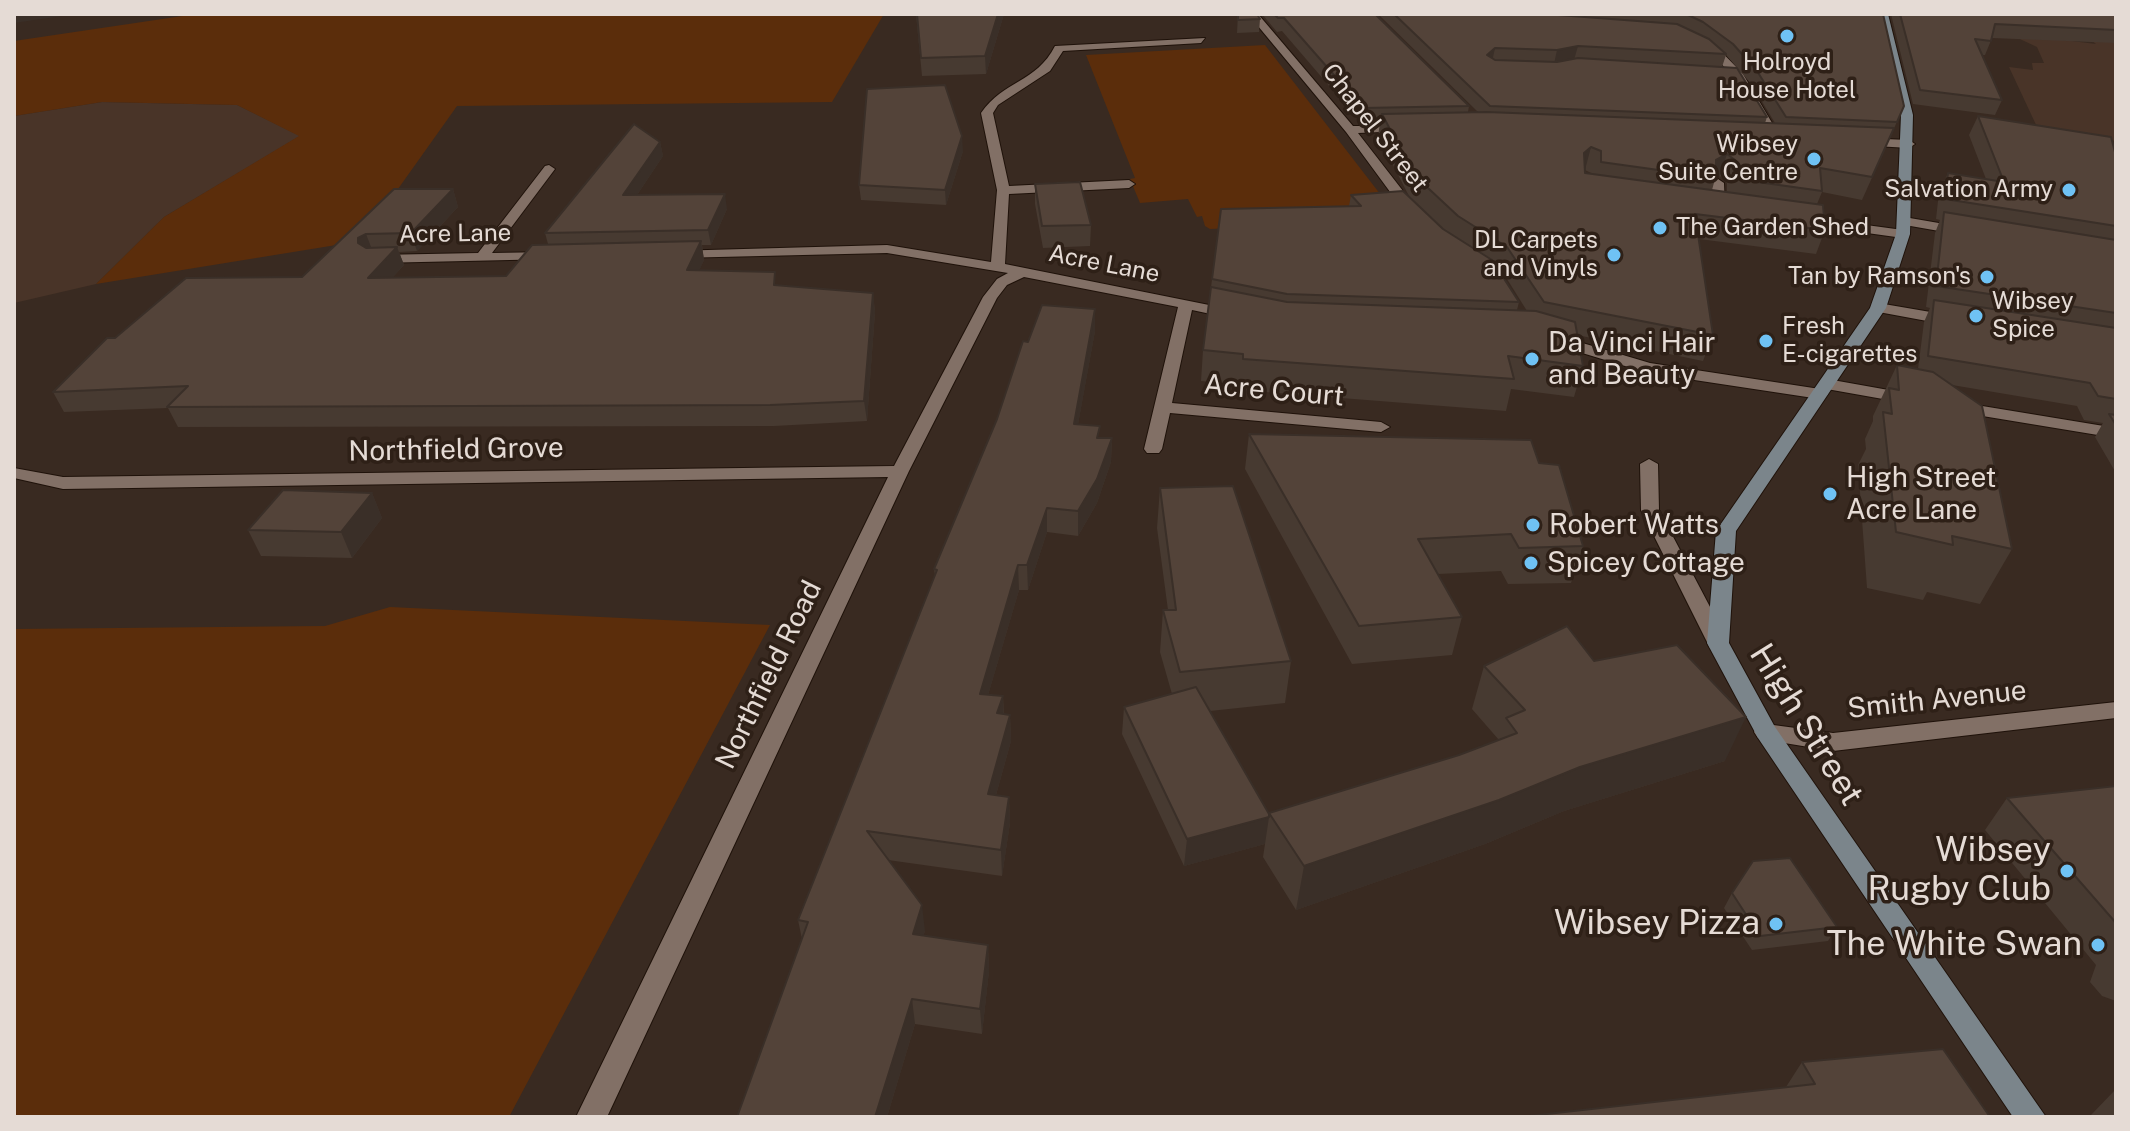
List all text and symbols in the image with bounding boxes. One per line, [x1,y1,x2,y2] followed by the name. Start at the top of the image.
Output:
[1778,27,1796,45] marker: Holroyd House Hotel
[1718,49,1856,105] place label: Holroyd House Hotel
[1316,58,1434,198] street label: Chapel Street
[1658,131,1798,187] place label: Wibsey Suite Centre
[1805,150,1823,168] marker: Wibsey Suite Centre
[1884,176,2053,204] place label: Salvation Army
[2060,181,2078,199] marker: Salvation Army
[1676,214,1869,242] place label: The Garden Shed
[399,219,511,249] street label: Acre Lane
[1651,219,1669,237] marker: The Garden Shed
[1474,227,1598,283] place label: DL Carpets and Vinyls
[1046,239,1162,289] street label: Acre Lane
[1605,246,1623,264] marker: DL Carpets and Vinyls
[1788,263,1971,291] place label: Tan by Ramson's
[1978,268,1996,286] marker: Tan by Ramson's
[1992,288,2074,344] place label: Wibsey Spice
[1967,307,1985,325] marker: Wibsey Spice
[1782,313,1917,369] place label: Fresh E-cigarettes
[1548,326,1715,392] place label: Da Vinci Hair and Beauty
[1757,332,1775,350] marker: Fresh E-cigarettes
[1523,350,1541,368] marker: Da Vinci Hair and Beauty
[1202,368,1346,414] street label: Acre Court
[348,431,564,469] street label: Northfield Grove
[1846,461,1996,527] place label: High Street Acre Lane
[1821,485,1839,503] marker: High Street Acre Lane
[1549,508,1719,542] place label: Robert Watts
[1524,516,1542,534] marker: Robert Watts
[1547,546,1745,580] place label: Spicey Cottage
[1522,554,1540,572] marker: Spicey Cottage
[709,575,829,775] street label: Northfield Road
[1740,637,1872,813] street label: High Street
[1846,674,2028,726] street label: Smith Avenue
[1868,831,2051,910] place label: Wibsey Rugby Club
[2058,862,2076,880] marker: Wibsey Rugby Club
[1554,904,1760,944] place label: Wibsey Pizza
[1767,915,1785,933] marker: Wibsey Pizza
[1826,925,2082,965] place label: The White Swan
[2089,936,2107,954] marker: The White Swan

